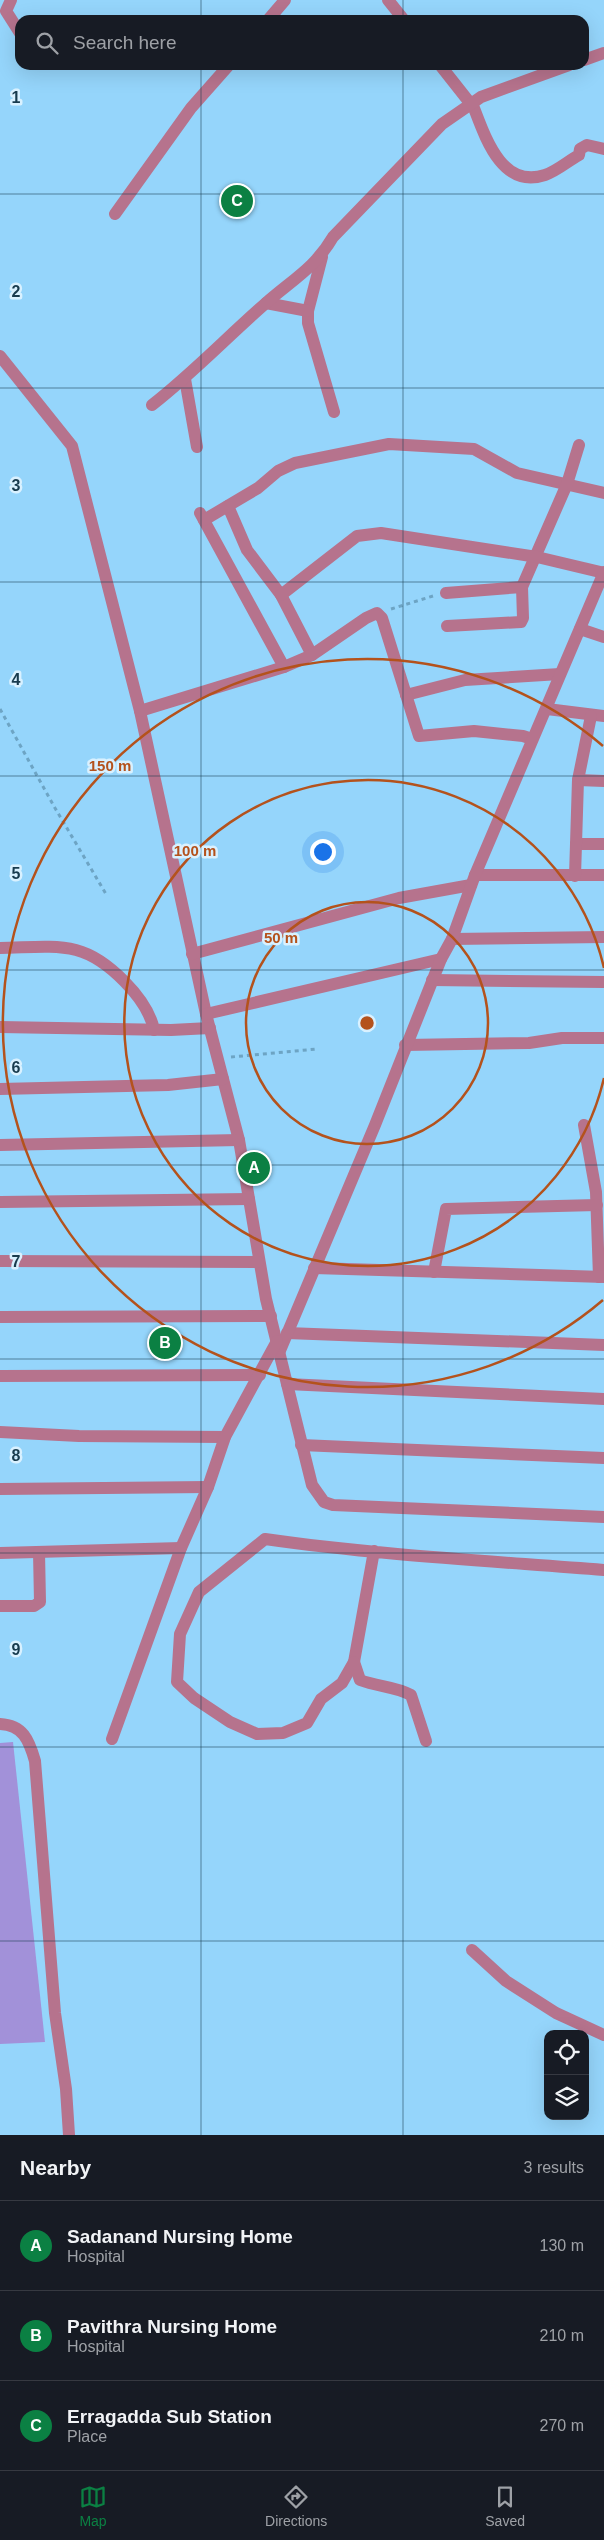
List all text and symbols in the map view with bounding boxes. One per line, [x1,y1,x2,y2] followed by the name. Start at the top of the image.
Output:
[15,15,589,70] search box
[33,29,61,57] icon: search
[73,32,177,53] text: Search here
[12,89,21,106] text: 1
[221,182,253,220] pin: C
[12,283,21,300] text: 2
[12,477,21,494] text: 3
[12,671,21,688] text: 4
[89,757,131,774] text: 150 m
[310,839,336,865] your location
[174,842,216,859] text: 100 m
[12,865,21,882] text: 5
[264,929,298,946] text: 50 m
[358,1014,376,1032] centre of rings
[12,1059,21,1076] text: 6
[238,1149,270,1187] pin: A
[12,1253,21,1270] text: 7
[149,1324,181,1362] pin: B
[12,1447,21,1464] text: 8
[12,1641,21,1658] text: 9
[544,2030,589,2120] map controls
[544,2030,589,2075] button: locate
[544,2075,589,2120] button: layers
[20,2156,91,2179] text: Nearby
[524,2159,584,2176] text: 3 results
[67,2226,293,2247] text: Sadanand Nursing Home
[30,2237,42,2254] text: A
[540,2237,584,2254] text: 130 m
[67,2248,125,2265] text: Hospital
[67,2316,277,2337] text: Pavithra Nursing Home
[30,2327,42,2344] text: B
[540,2327,584,2344] text: 210 m
[67,2338,125,2355] text: Hospital
[67,2406,272,2427] text: Erragadda Sub Station
[30,2417,42,2434] text: C
[540,2417,584,2434] text: 270 m
[67,2428,107,2445] text: Place
[79,2483,107,2529] tab: Map
[265,2483,327,2529] tab: Directions
[485,2483,525,2529] tab: Saved

